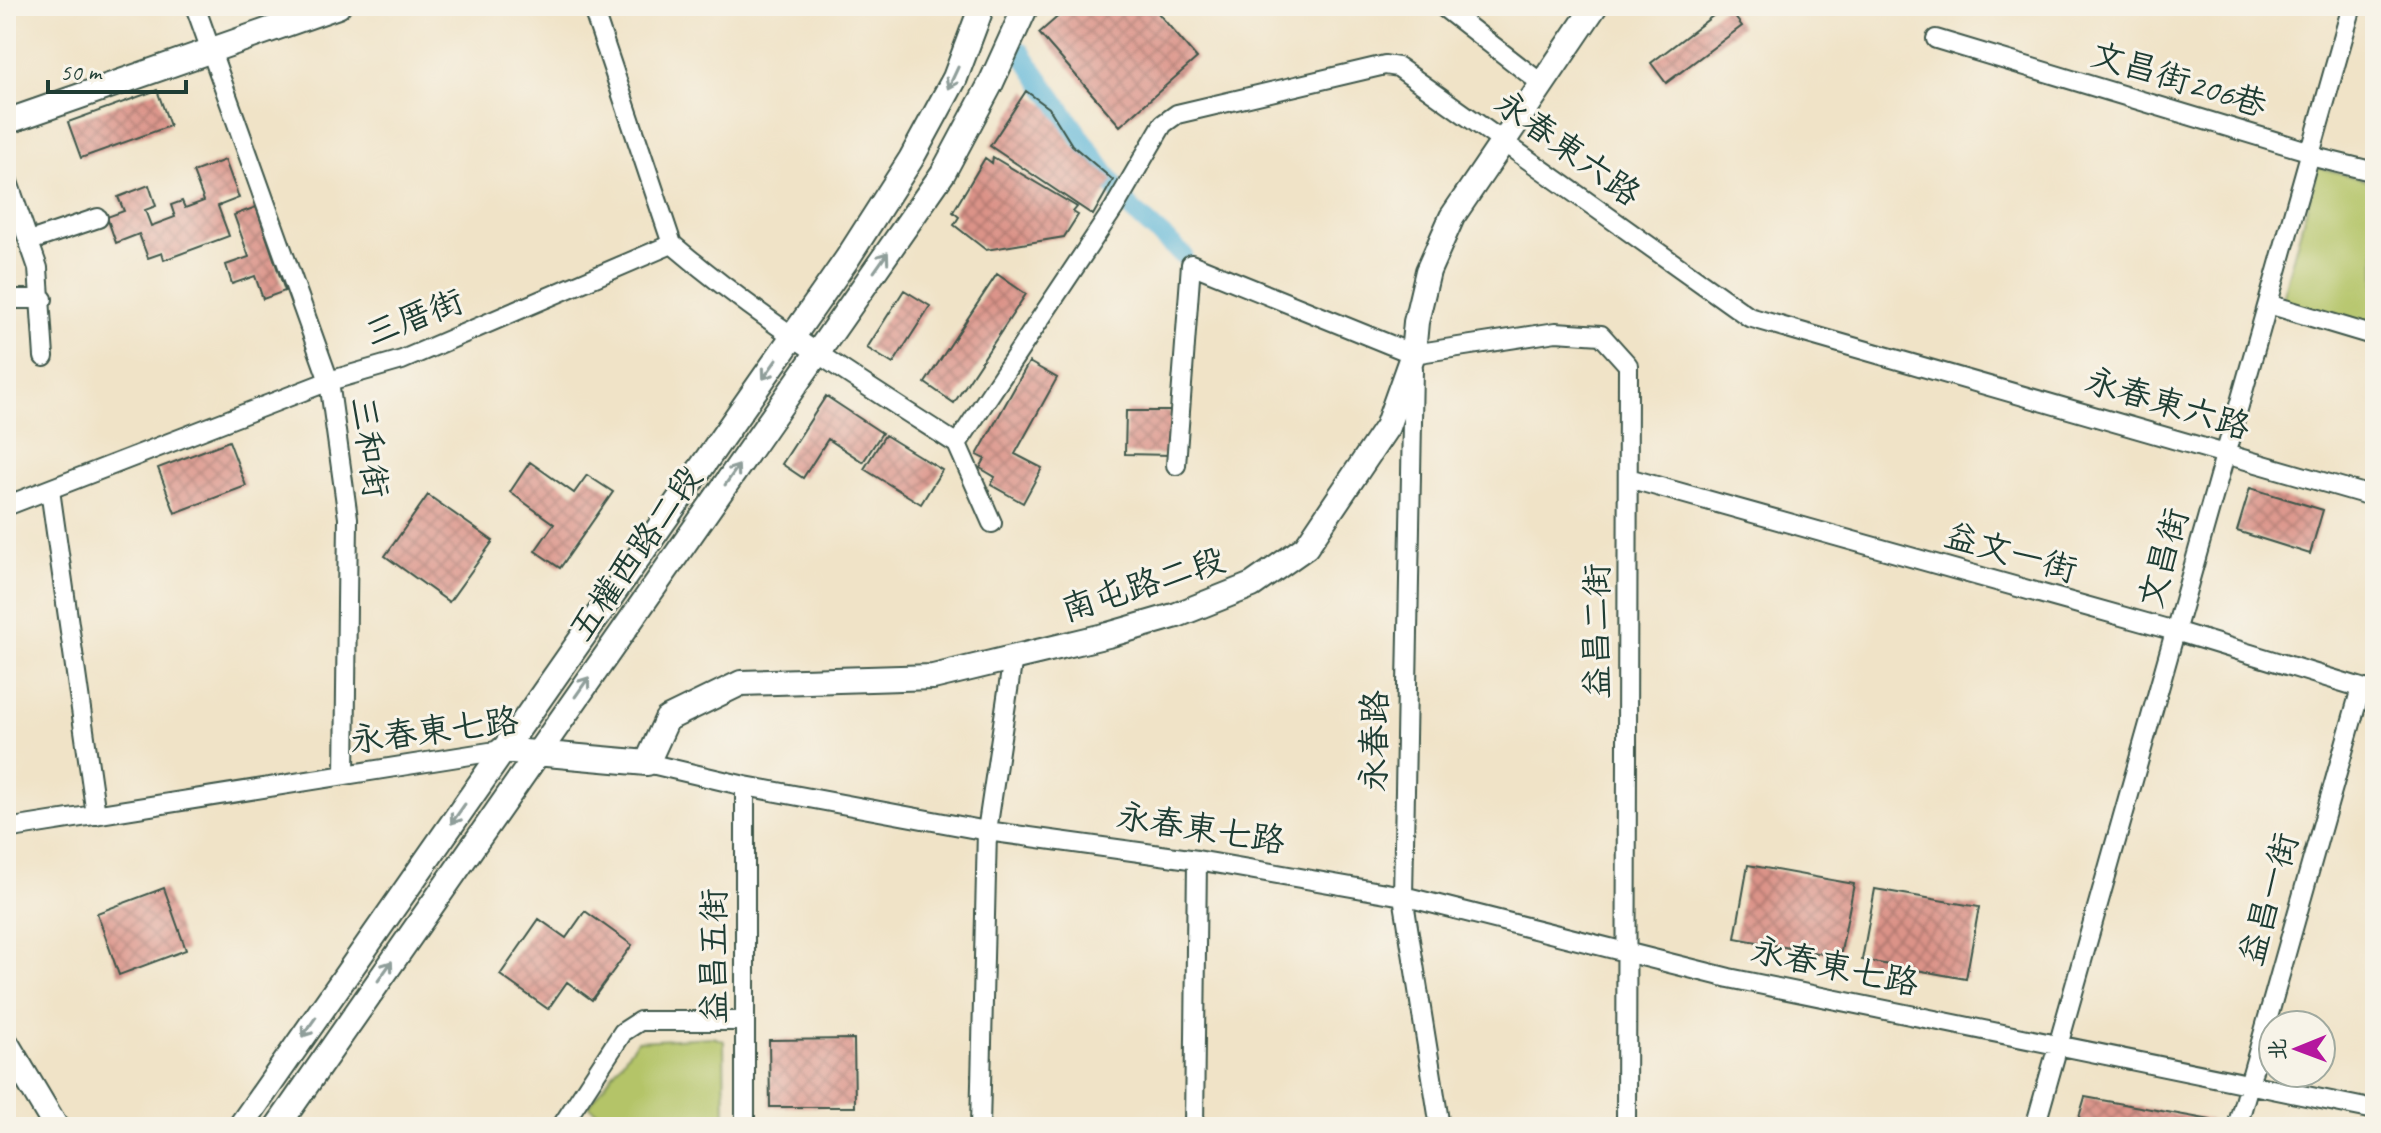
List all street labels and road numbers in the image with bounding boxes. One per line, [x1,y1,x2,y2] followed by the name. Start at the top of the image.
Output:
[2086,32,2272,126] street label: 文昌街206巷
[1487,81,1649,215] street label: 永春東六路
[359,279,469,355] street label: 三厝街
[2080,358,2256,448] street label: 永春東六路
[342,394,398,500] street label: 三和街
[559,457,711,649] street label: 五權西路二段
[2128,503,2198,613] street label: 文昌街
[1940,513,2082,591] street label: 益文一街
[1056,537,1230,631] street label: 南屯路二段
[1575,563,1618,699] street label: 益昌二街
[1352,690,1396,792] street label: 永春路
[347,698,521,762] street label: 永春東七路
[1114,793,1288,863] street label: 永春東七路
[2229,828,2307,970] street label: 益昌一街
[692,888,735,1024] street label: 益昌五街
[1747,927,1923,1005] street label: 永春東七路

